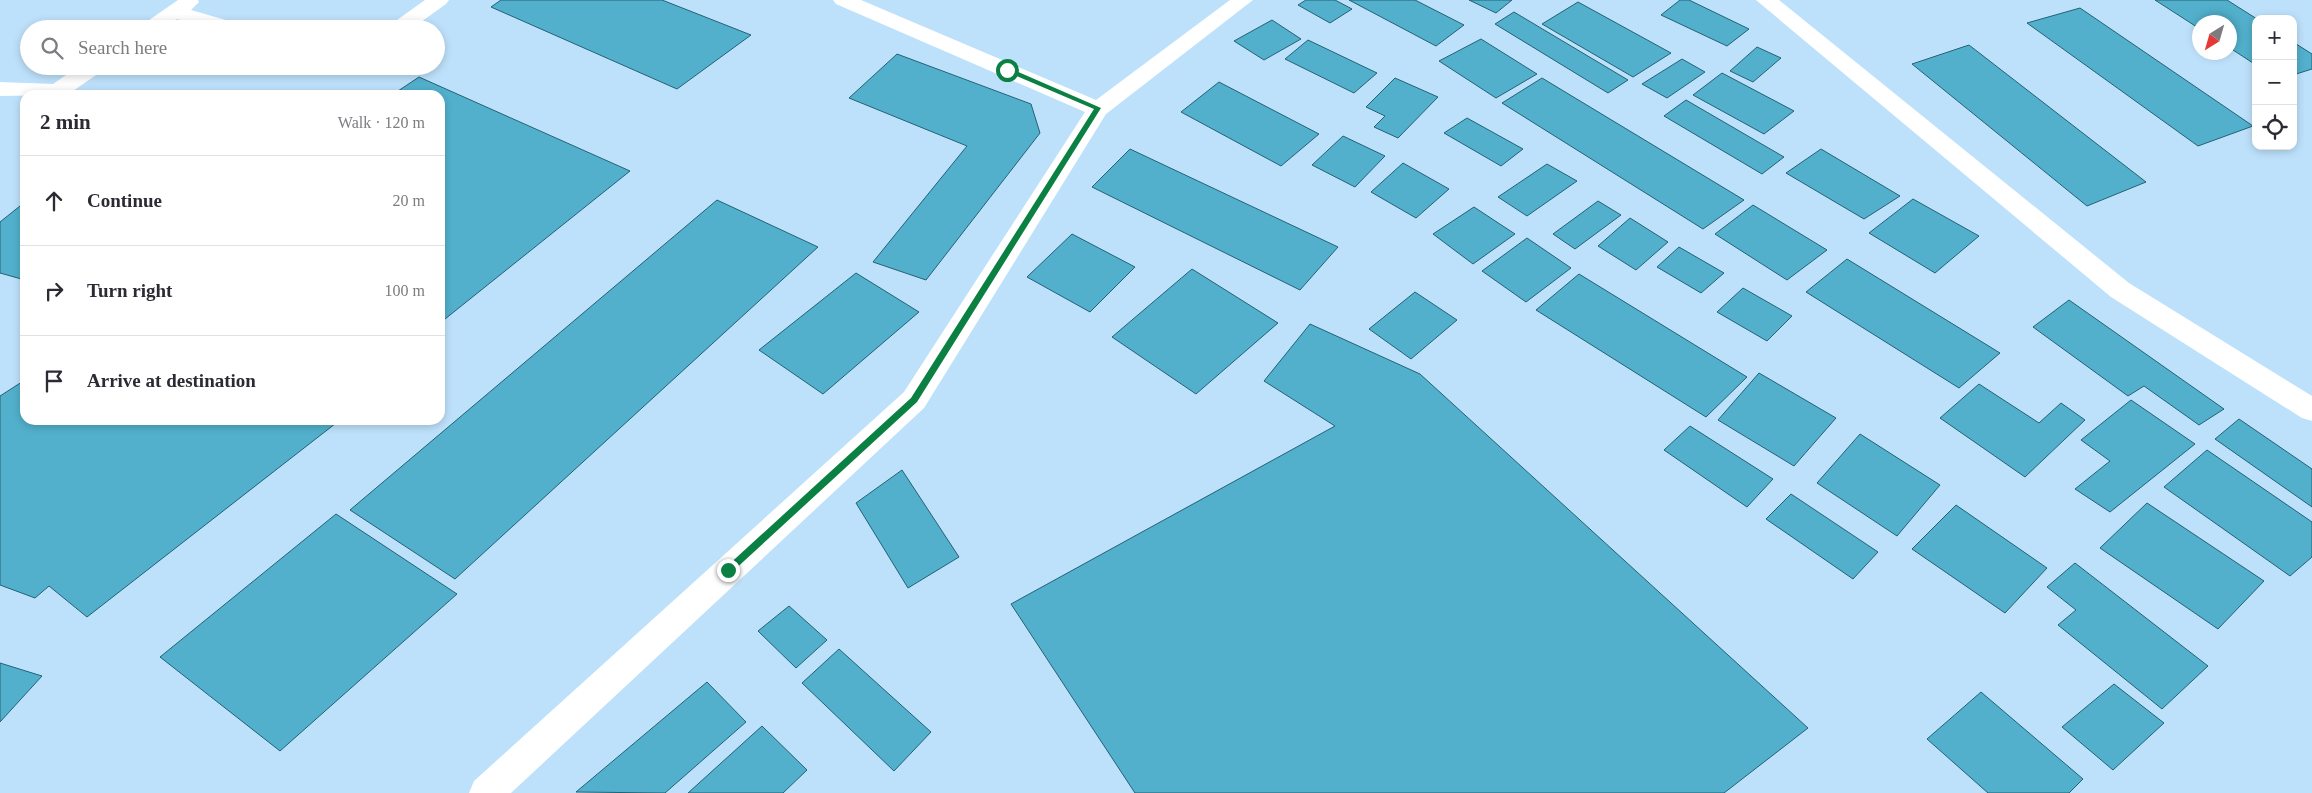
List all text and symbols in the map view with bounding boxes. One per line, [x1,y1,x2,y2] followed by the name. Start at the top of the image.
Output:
[2192,15,2237,60] north arrow
[2252,15,2297,150] map controls
[2252,15,2297,60] button: +
[20,20,445,75] search box
[38,34,66,62] icon: search
[78,37,167,58] text: Search here
[996,59,1019,82] route start
[2252,60,2297,105] button: −
[2252,105,2297,150] button: locate
[40,110,91,134] text: 2 min
[338,114,425,131] text: Walk · 120 m
[40,187,68,215] icon: ahead
[87,190,162,211] text: Continue
[393,192,425,209] text: 20 m
[40,277,68,305] icon: right
[87,280,172,301] text: Turn right
[385,282,425,299] text: 100 m
[40,367,68,395] icon: arrive
[87,370,256,391] text: Arrive at destination
[717,559,740,582] route end

